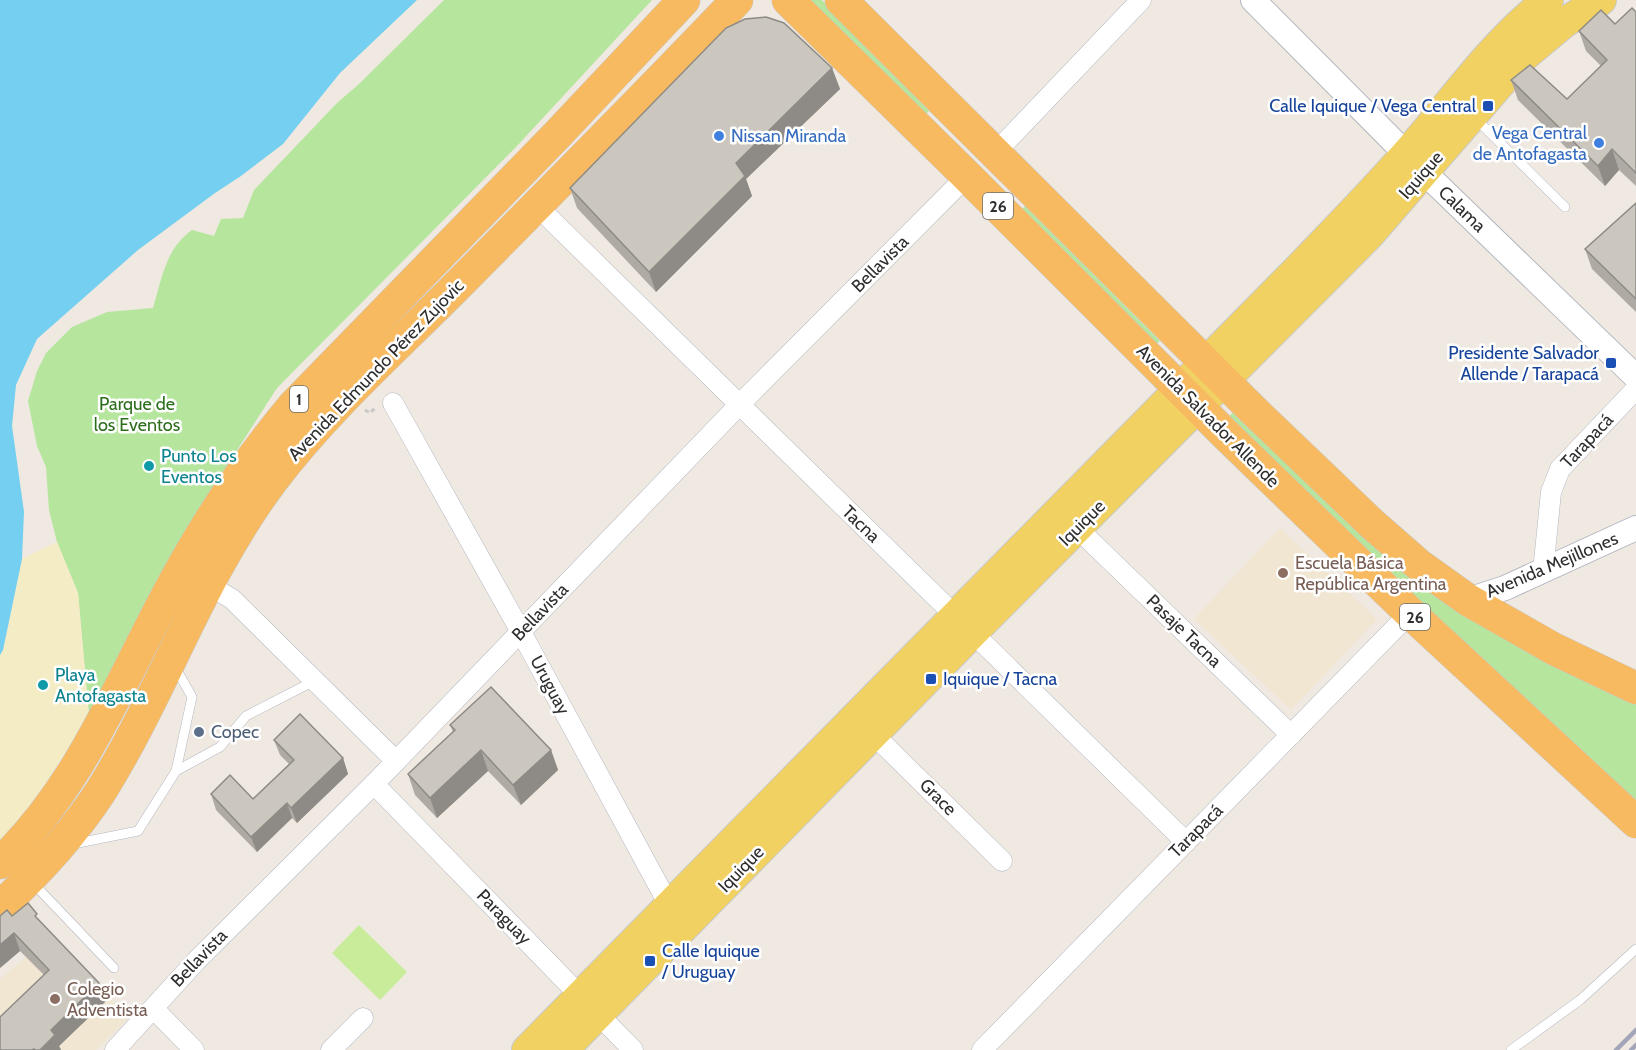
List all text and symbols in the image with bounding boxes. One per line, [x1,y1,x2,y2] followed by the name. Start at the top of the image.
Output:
[1269,95,1477,117] place label: Calle Iquique / Vega Central
[1481,99,1495,113] marker: Calle Iquique / Vega Central
[1473,122,1588,165] place label: Vega Central de Antofagasta
[731,125,846,147] place label: Nissan Miranda
[712,129,726,143] marker: Nissan Miranda
[1592,136,1606,150] marker: Vega Central de Antofagasta
[1394,147,1448,203] street label: Iquique
[1434,181,1490,237] street label: Calama
[983,193,1013,219] road number: 26
[847,231,913,297] street label: Bellavista
[284,275,468,465] street label: Avenida Edmundo Pérez Zujovic
[1132,340,1284,492] street label: Avenida Salvador Allende
[1448,342,1599,385] place label: Presidente Salvador Allende / Tarapacá
[1604,356,1618,370] marker: Presidente Salvador Allende / Tarapacá
[290,386,308,412] road number: 1
[94,393,180,436] park label: Parque de los Eventos
[1556,409,1618,473] street label: Tarapacá
[161,445,237,488] place label: Punto Los Eventos
[142,459,156,473] marker: Punto Los Eventos
[1054,495,1110,551] street label: Iquique
[838,501,885,547] street label: Tacna
[1483,527,1621,603] street label: Avenida Mejillones
[1295,552,1447,595] place label: Escuela Básica República Argentina
[1276,566,1290,580] marker: Escuela Básica República Argentina
[507,578,573,645] street label: Bellavista
[1142,590,1226,672] street label: Pasaje Tacna
[1400,604,1430,630] road number: 26
[525,652,575,718] street label: Uruguay
[55,664,146,707] place label: Playa Antofagasta
[943,668,1058,690] place label: Iquique / Tacna
[924,672,938,686] marker: Iquique / Tacna
[36,678,50,692] marker: Playa Antofagasta
[211,721,259,743] place label: Copec
[192,725,206,739] marker: Copec
[915,774,961,820] street label: Grace
[1165,799,1228,862] street label: Tarapacá
[714,841,768,897] street label: Iquique
[472,885,536,949] street label: Paraguay
[166,924,232,991] street label: Bellavista
[661,940,760,983] place label: Calle Iquique / Uruguay
[643,954,657,968] marker: Calle Iquique / Uruguay
[67,978,148,1021] place label: Colegio Adventista
[48,992,62,1006] marker: Colegio Adventista

